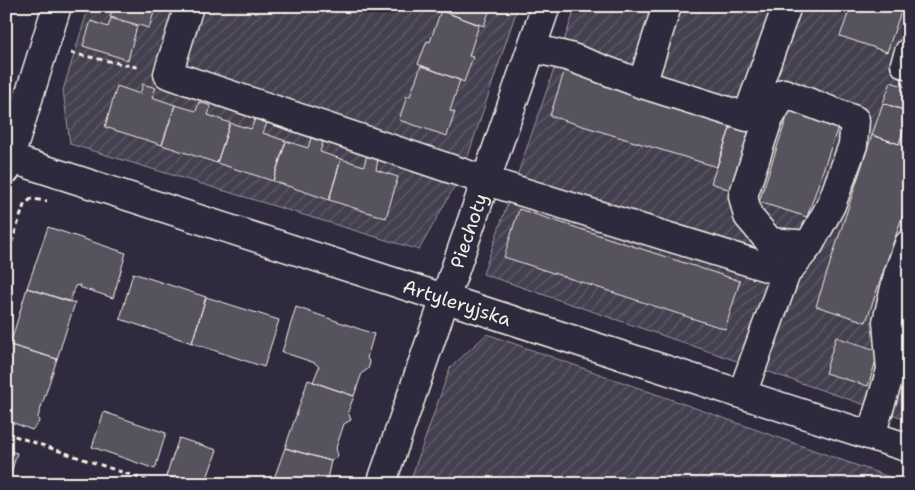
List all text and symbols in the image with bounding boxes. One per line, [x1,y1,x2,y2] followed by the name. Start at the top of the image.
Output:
[444,190,493,271] street label: Piechoty
[400,273,515,332] street label: Artyleryjska

